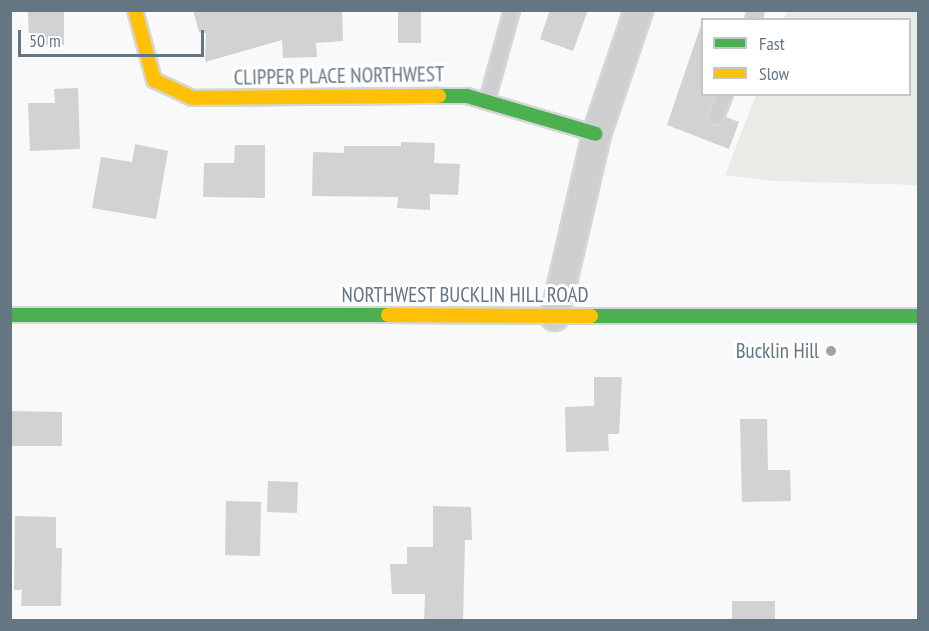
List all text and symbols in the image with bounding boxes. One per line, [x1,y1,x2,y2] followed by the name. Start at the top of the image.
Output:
[21,18,207,56] scale bar
[701,18,911,96] legend
[29,29,61,52] text: 50 m
[759,32,785,55] text: Fast
[233,62,445,90] street label: CLIPPER PLACE NORTHWEST
[759,62,789,85] text: Slow
[341,282,589,308] street label: NORTHWEST BUCKLIN HILL ROAD
[736,338,819,364] place label: Bucklin Hill
[824,344,838,358] marker: Bucklin Hill

